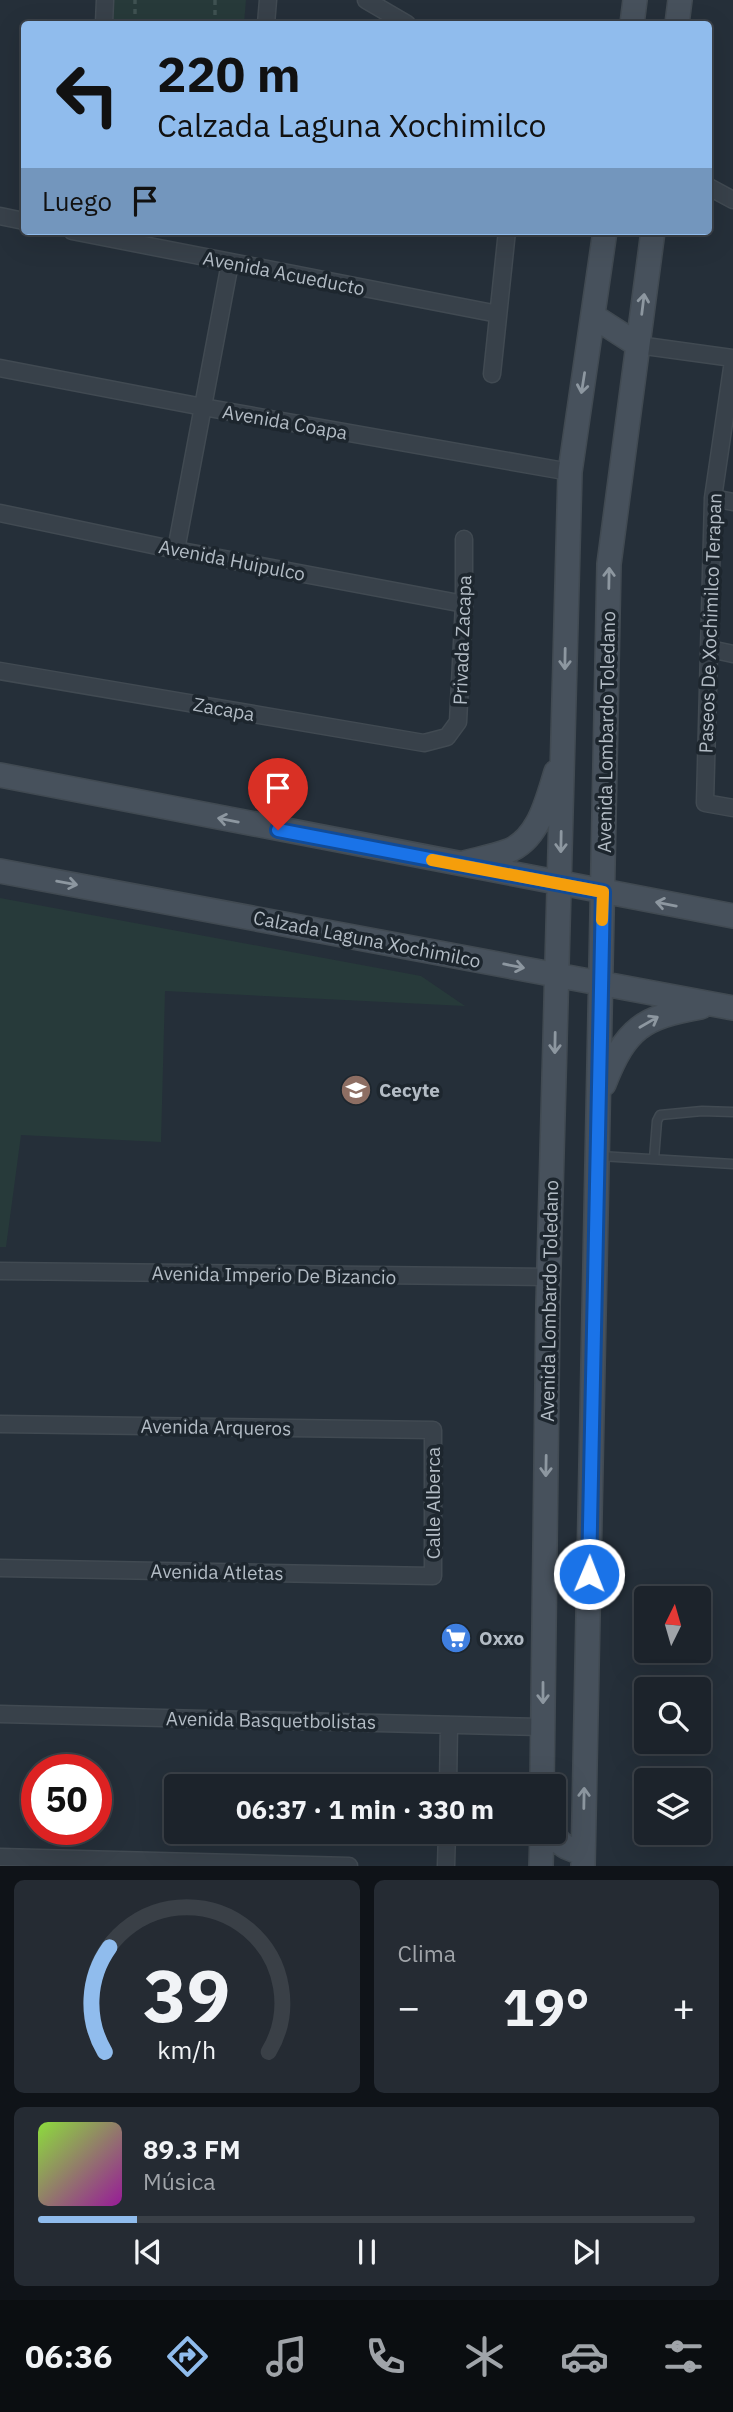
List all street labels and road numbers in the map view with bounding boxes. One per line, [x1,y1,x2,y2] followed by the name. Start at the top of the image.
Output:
[201,246,367,300] street label: Avenida Acueducto
[221,399,349,445] street label: Avenida Coapa
[693,492,727,754] street label: Paseos De Xochimilco Terapan
[157,534,307,586] street label: Avenida Huipulco
[448,575,476,705] street label: Privada Zacapa
[592,611,620,853] street label: Avenida Lombardo Toledano
[191,692,257,726] street label: Zacapa
[251,905,483,973] street label: Calzada Laguna Xochimilco
[535,1180,563,1422] street label: Avenida Lombardo Toledano
[151,1261,397,1289] street label: Avenida Imperio De Bizancio
[140,1414,292,1440] street label: Avenida Arqueros
[421,1447,445,1559] street label: Calle Alberca
[150,1559,284,1585] street label: Avenida Atletas
[166,1706,376,1734] street label: Avenida Basquetbolistas

